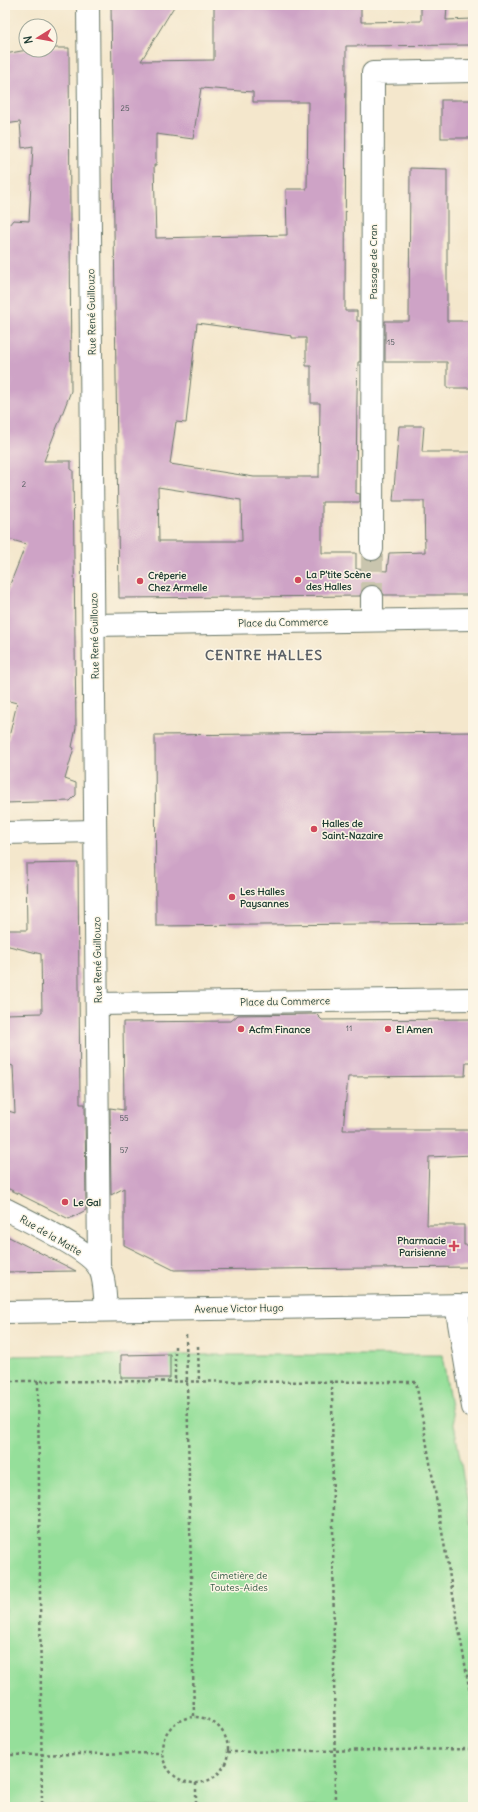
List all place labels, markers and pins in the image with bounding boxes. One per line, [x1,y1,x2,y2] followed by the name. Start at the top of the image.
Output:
[306,568,372,593] place label: La P'tite Scène des Halles
[148,569,208,594] place label: Crêperie Chez Armelle
[293,575,303,585] marker: La P'tite Scène des Halles
[135,576,145,586] marker: Crêperie Chez Armelle
[322,817,384,842] place label: Halles de Saint-Nazaire
[309,824,319,834] marker: Halles de Saint-Nazaire
[240,885,289,910] place label: Les Halles Paysannes
[227,892,237,902] marker: Les Halles Paysannes
[249,1023,311,1036] place label: Acfm Finance
[396,1023,433,1036] place label: El Amen
[236,1024,246,1034] marker: Acfm Finance
[383,1024,393,1034] marker: El Amen
[73,1196,101,1209] place label: Le Gal
[60,1197,70,1207] marker: Le Gal
[397,1234,447,1259] place label: Pharmacie Parisienne
[449,1241,459,1251] marker: Pharmacie Parisienne

